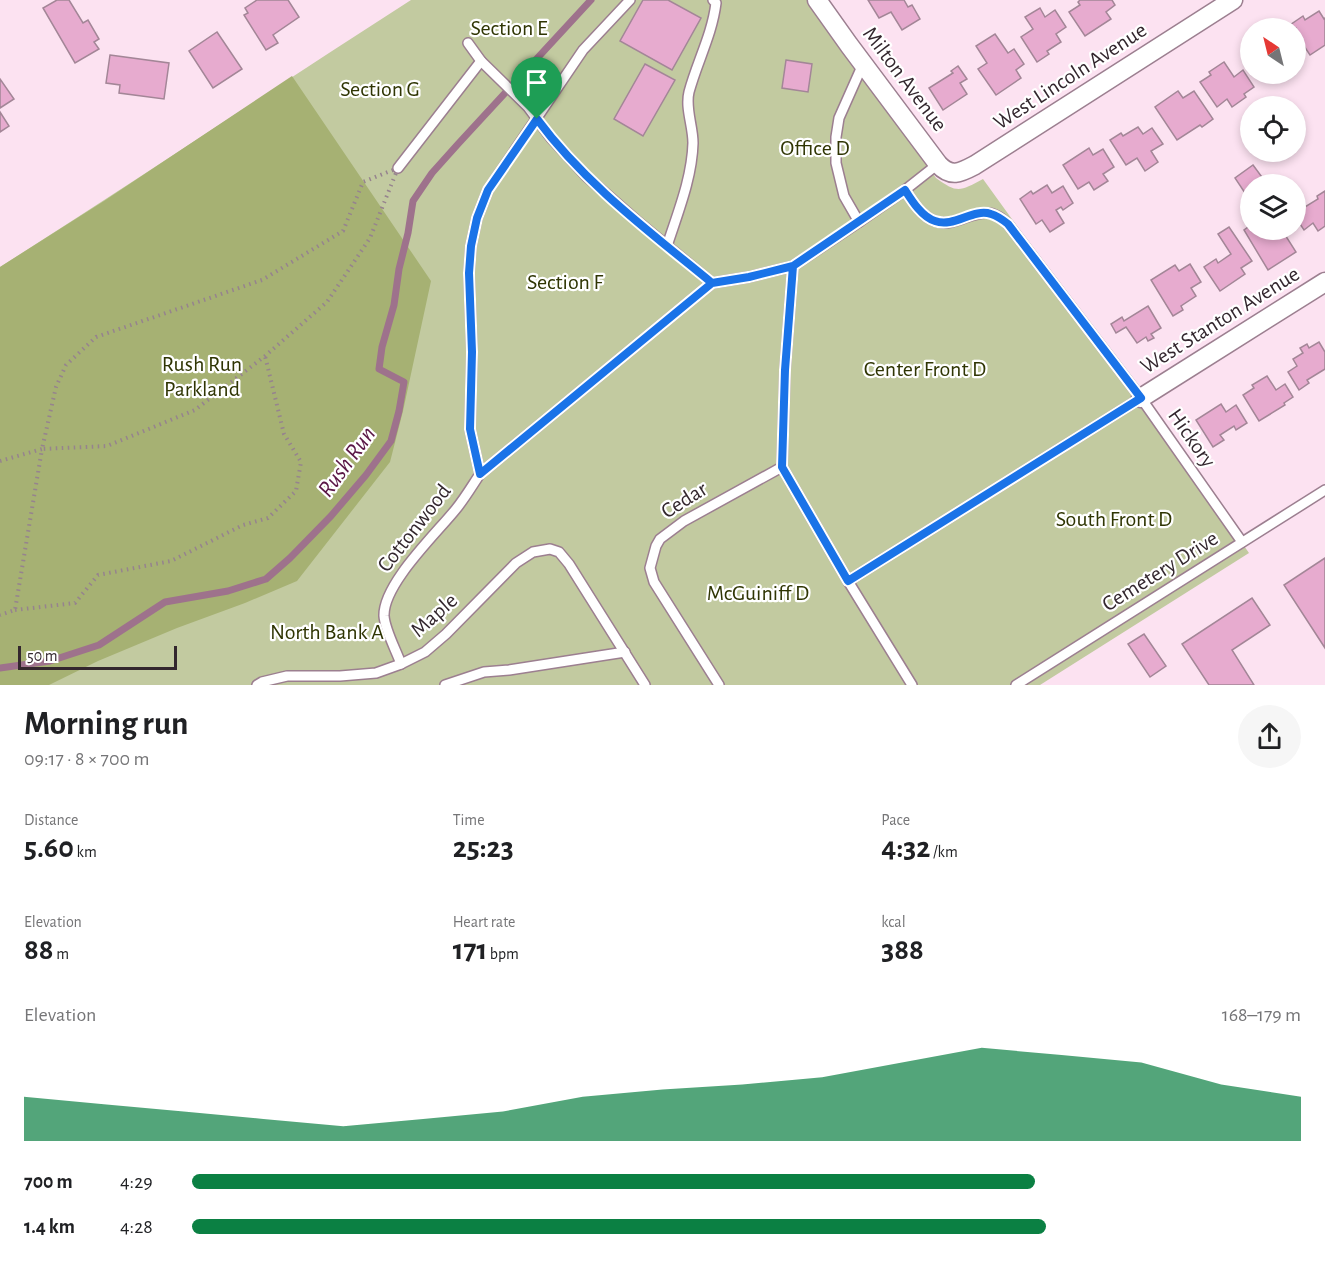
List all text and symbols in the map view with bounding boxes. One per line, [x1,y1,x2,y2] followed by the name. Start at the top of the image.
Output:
[470,17,548,39] park label: Section E
[1240,18,1306,84] north arrow
[1240,18,1306,240] map controls
[990,19,1150,133] street label: West Lincoln Avenue
[859,23,951,135] street label: Milton Avenue
[511,57,562,119] pin
[520,66,553,99] icon: arrive
[340,78,420,100] park label: Section G
[1240,96,1306,162] button: locate
[780,137,850,159] park label: Office D
[1240,174,1306,240] button: layers
[1137,262,1303,378] street label: West Stanton Avenue
[527,271,603,293] park label: Section F
[162,353,242,400] park label: Rush Run Parkland
[864,358,986,380] park label: Center Front D
[1164,405,1220,472] street label: Hickory
[314,422,380,502] water label: Rush Run
[657,478,711,522] street label: Cedar
[373,480,455,576] street label: Cottonwood
[1056,508,1172,530] park label: South Front D
[1098,527,1222,615] street label: Cemetery Drive
[707,582,809,604] park label: McGuiniff D
[407,589,461,641] street label: Maple
[270,621,384,643] park label: North Bank A
[18,643,177,670] scale bar
[27,648,58,664] text: 50 m
[1238,705,1301,768] button: share
[24,708,188,741] text: Morning run
[24,749,149,769] text: 09:17 · 8 × 700 m
[24,812,78,828] text: Distance
[453,812,485,828] text: Time
[881,812,910,828] text: Pace
[24,833,74,863] text: 5.60
[453,833,514,863] text: 25:23
[881,833,930,863] text: 4:32
[74,844,97,860] text: km
[930,844,958,860] text: /km
[24,914,82,930] text: Elevation
[453,914,515,930] text: Heart rate
[881,914,906,930] text: kcal
[24,935,54,965] text: 88
[453,935,487,965] text: 171
[881,935,924,965] text: 388
[54,946,69,962] text: m
[487,946,519,962] text: bpm
[24,1005,96,1025] text: Elevation
[1222,1005,1301,1025] text: 168–179 m
[24,1172,73,1192] text: 700 m
[120,1172,153,1192] text: 4:29
[24,1217,75,1237] text: 1.4 km
[120,1217,153,1237] text: 4:28

